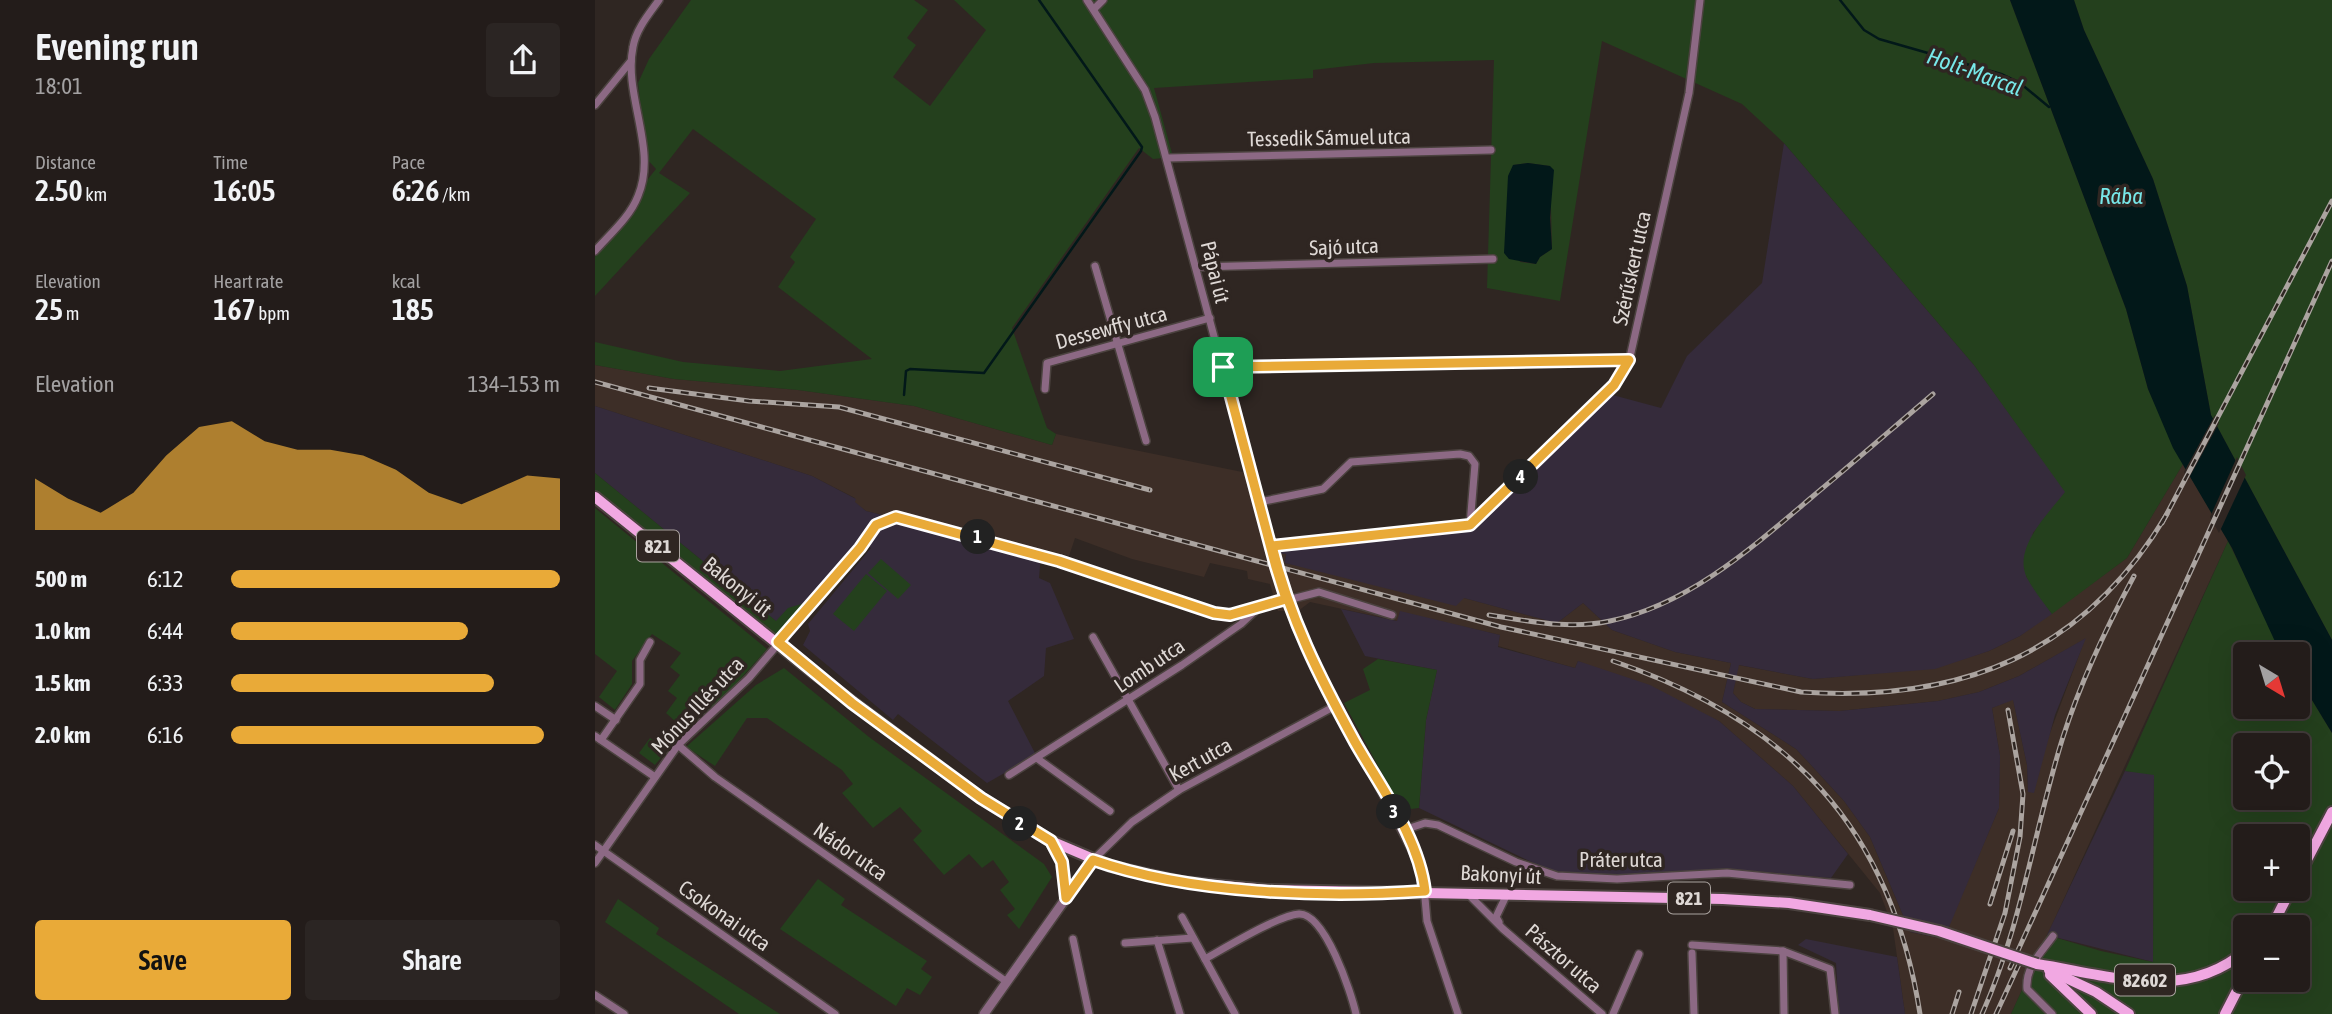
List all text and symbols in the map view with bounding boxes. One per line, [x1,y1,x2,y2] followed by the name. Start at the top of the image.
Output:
[486,23,560,97] button: share
[35,25,199,68] text: Evening run
[1923,43,2027,101] water label: Holt-Marcal
[35,73,83,99] text: 18:01
[1247,124,1411,150] street label: Tessedik Sámuel utca
[35,151,96,173] text: Distance
[213,151,248,173] text: Time
[392,151,425,173] text: Pace
[35,173,83,207] text: 2.50
[213,173,276,207] text: 16:05
[392,173,439,207] text: 6:26
[83,183,107,205] text: km
[439,183,470,205] text: /km
[2099,183,2143,209] water label: Rába
[1607,209,1655,327] street label: Szérűskert utca
[1309,233,1379,259] street label: Sajó utca
[1197,238,1235,306] street label: Pápai út
[35,270,101,292] text: Elevation
[213,270,283,292] text: Heart rate
[392,270,421,292] text: kcal
[35,292,63,326] text: 25
[213,292,256,326] text: 167
[392,292,434,326] text: 185
[1053,301,1169,353] street label: Dessewffy utca
[63,302,80,324] text: m
[256,302,290,324] text: bpm
[1193,337,1253,397] pin
[1204,348,1242,386] icon: arrive
[35,371,115,397] text: Elevation
[467,371,560,397] text: 134–153 m
[1503,460,1539,494] pin: 4
[1516,465,1525,487] text: 4
[961,520,995,554] pin: 1
[973,525,982,547] text: 1
[637,530,679,562] road number: 821
[699,551,777,621] street label: Bakonyi út
[35,566,87,592] text: 500 m
[147,566,184,592] text: 6:12
[35,618,91,644] text: 1.0 km
[147,618,184,644] text: 6:44
[1109,633,1189,697] street label: Lomb utca
[2233,642,2310,719] north arrow
[2233,642,2310,992] map controls
[646,651,748,759] street label: Mónus Illés utca
[35,670,91,696] text: 1.5 km
[147,670,184,696] text: 6:33
[35,722,91,748] text: 2.0 km
[147,722,184,748] text: 6:16
[1165,732,1235,786] street label: Kert utca
[2233,733,2310,810] button: locate
[1377,794,1411,830] pin: 3
[1389,800,1398,822] text: 3
[1003,806,1037,842] pin: 2
[1015,812,1024,834] text: 2
[809,817,893,885] street label: Nádor utca
[2233,824,2310,901] button: +
[1579,847,1663,871] street label: Práter utca
[1460,860,1542,888] street label: Bakonyi út
[674,875,776,955] street label: Csokonai utca
[1668,882,1710,914] road number: 821
[2233,915,2310,992] button: −
[1521,918,1607,998] street label: Pásztor utca
[35,920,291,1000] button: Save
[305,920,560,1000] button: Share
[2115,964,2175,996] road number: 82602

